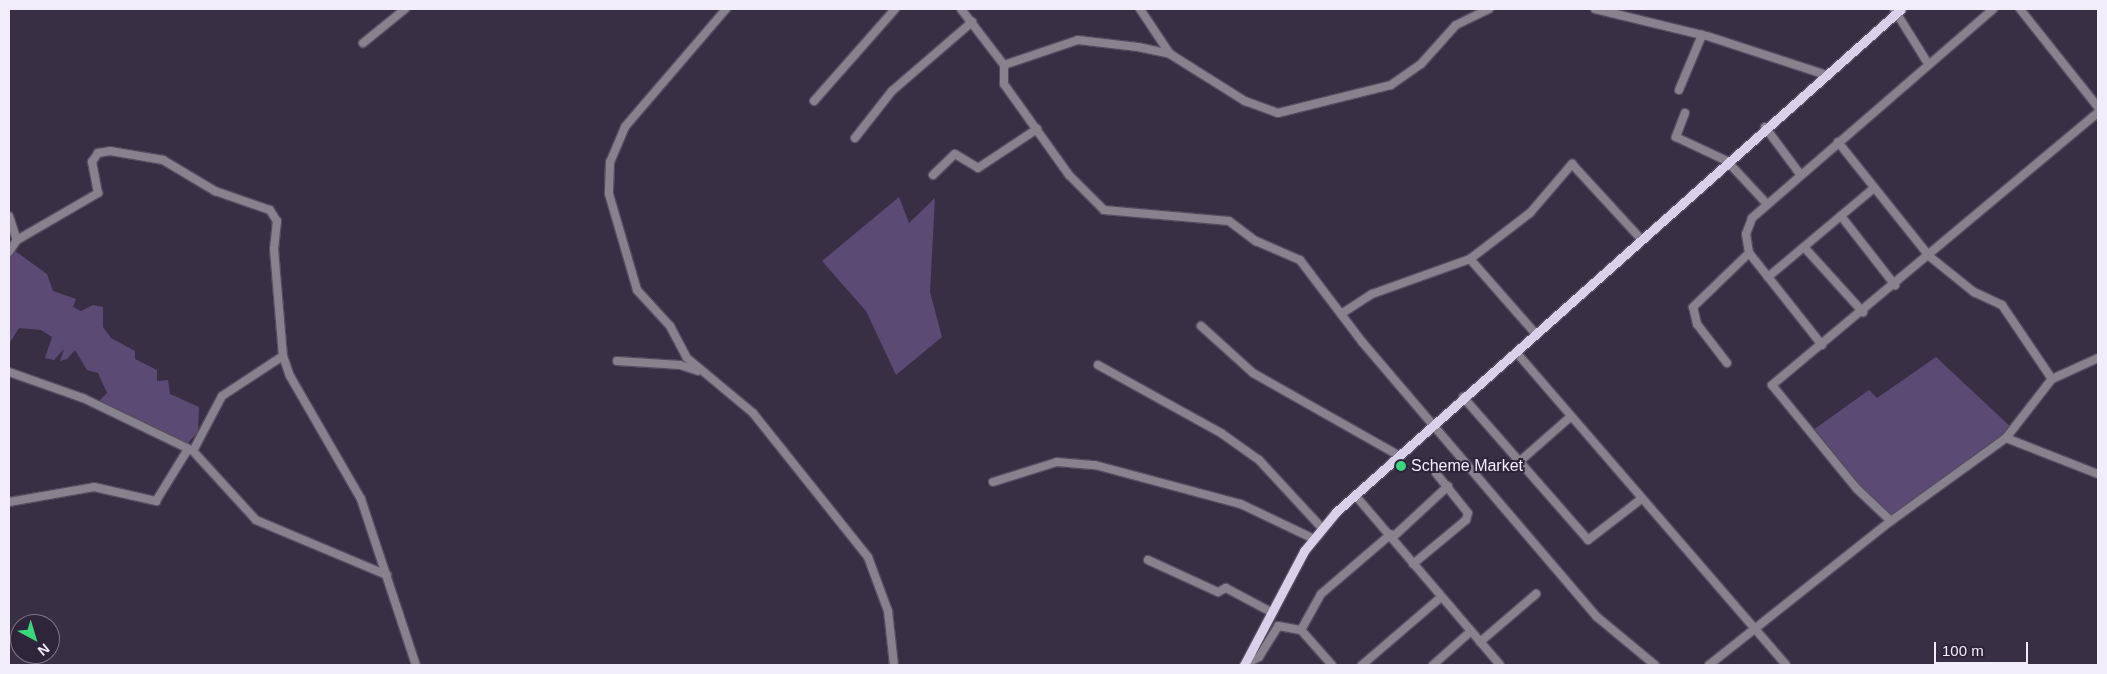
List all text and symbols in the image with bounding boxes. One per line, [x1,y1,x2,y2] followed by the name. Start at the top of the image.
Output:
[1411,456,1523,476] place label: Scheme Market
[1395,460,1407,472] marker: Scheme Market
[10,614,60,664] north arrow
[1937,632,2031,664] scale bar
[35,640,53,659] text: N
[1942,642,1984,659] text: 100 m

